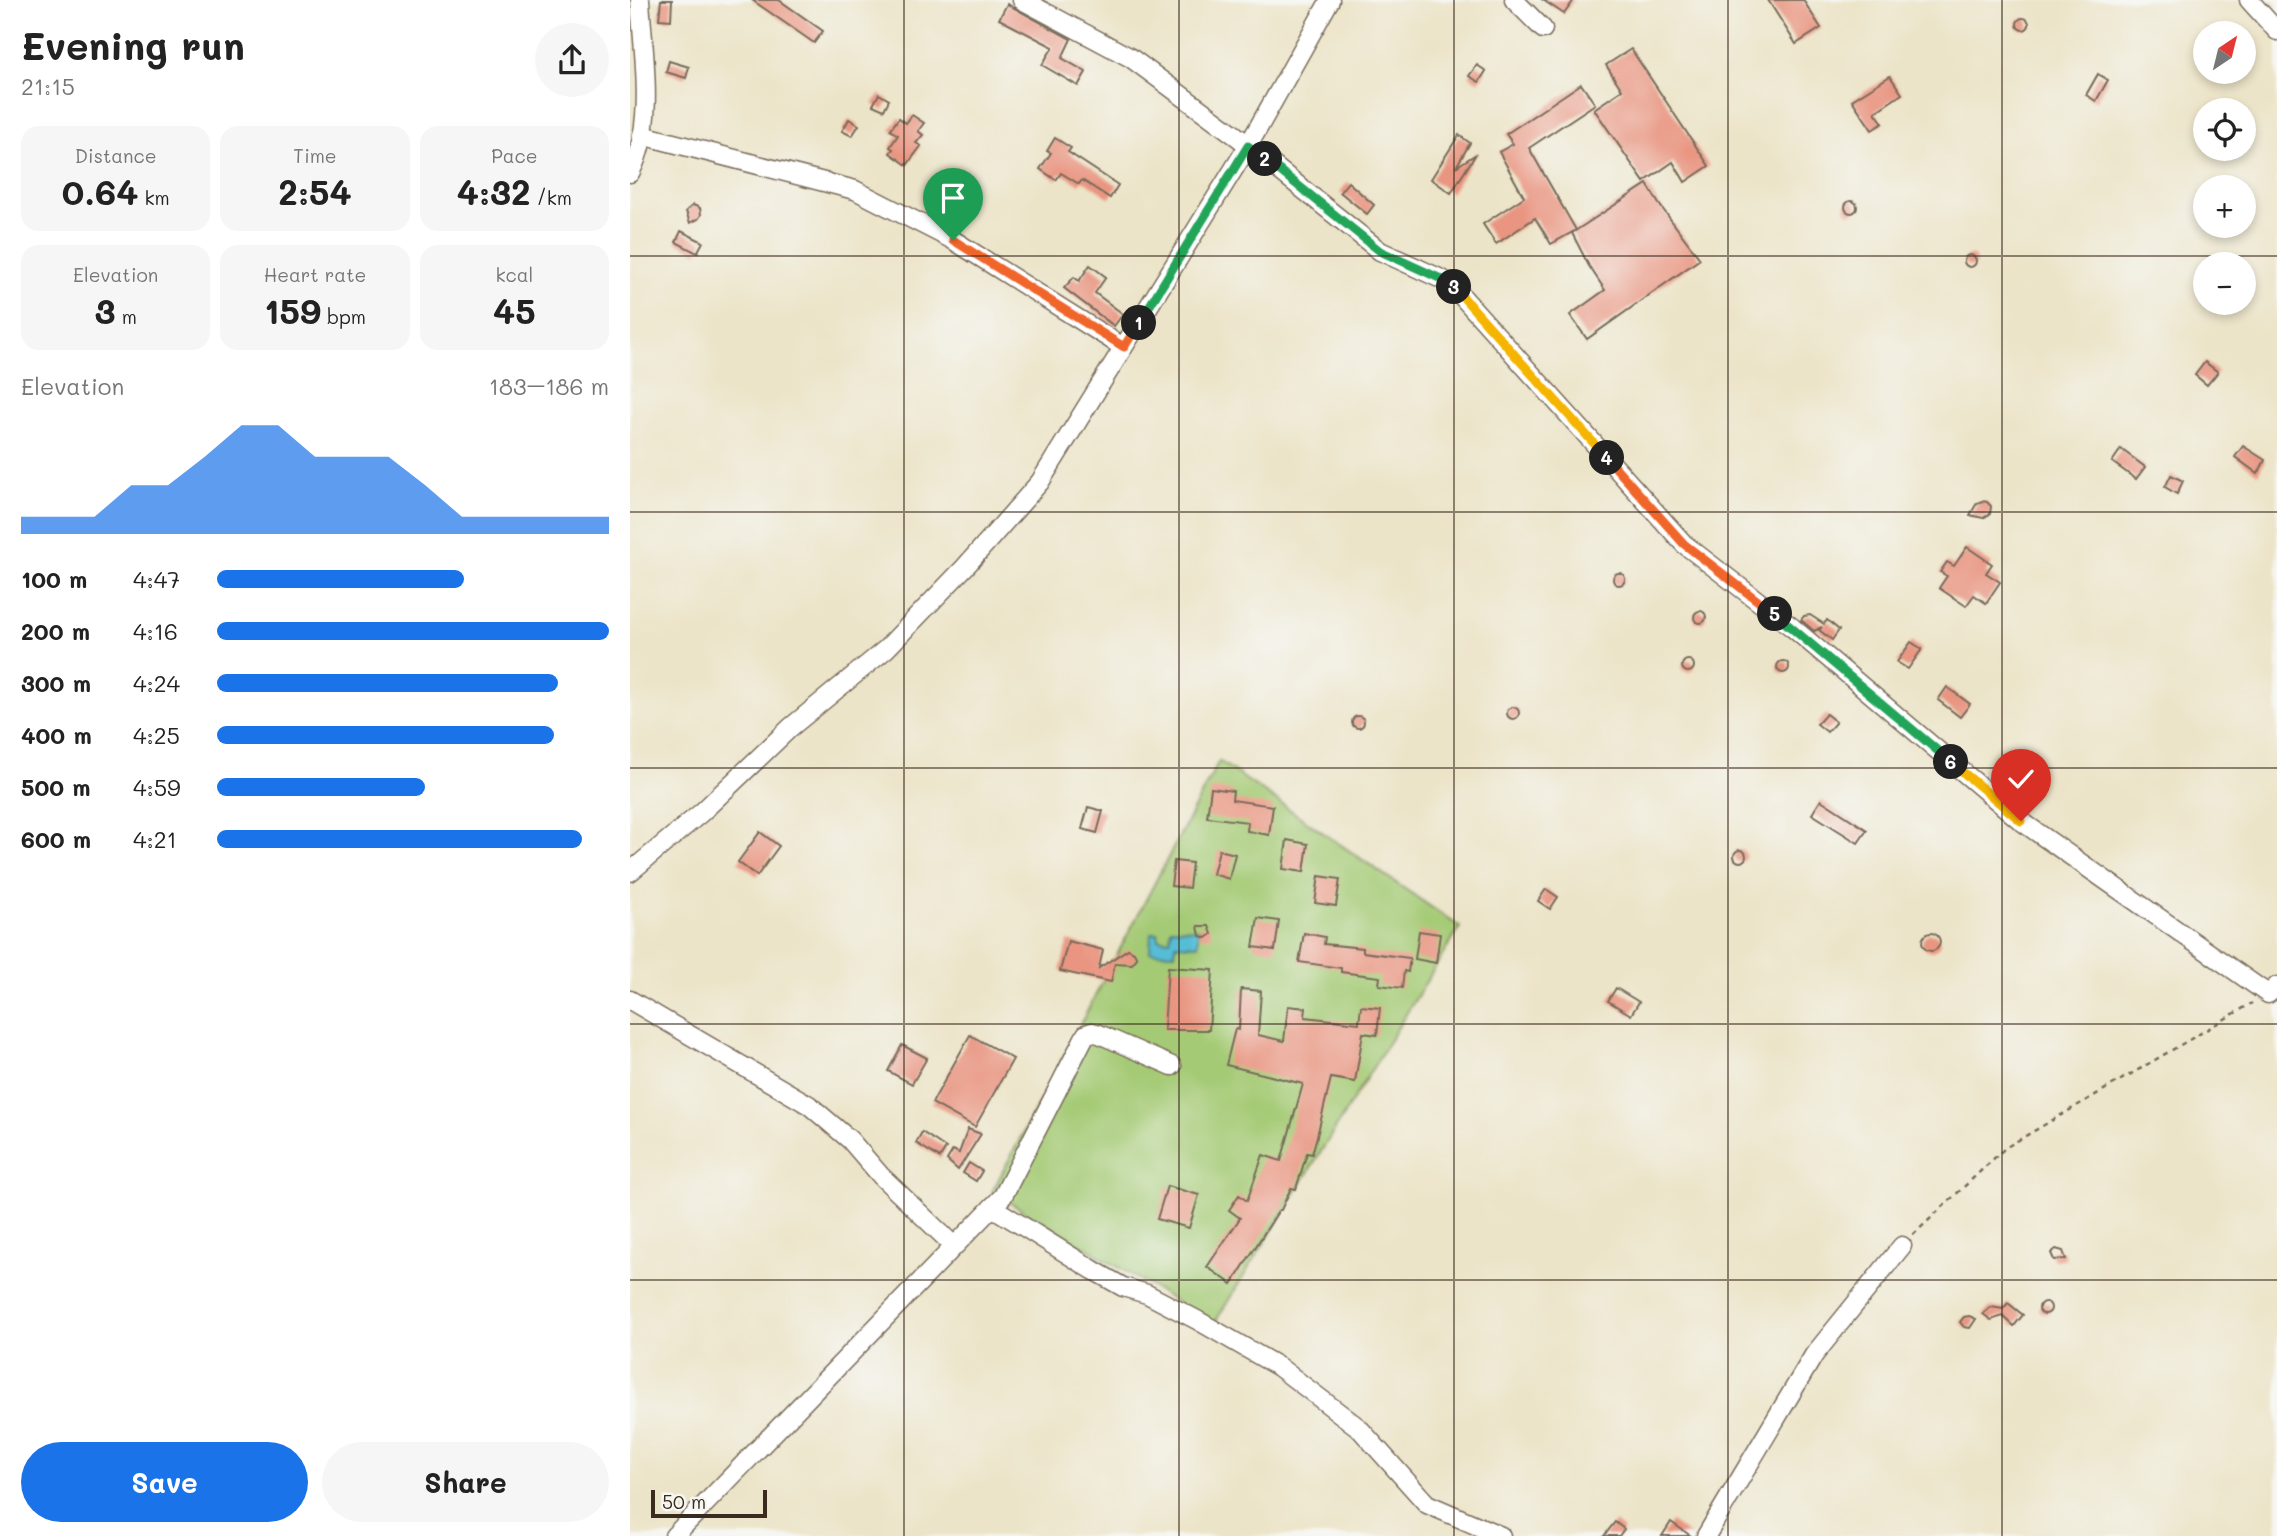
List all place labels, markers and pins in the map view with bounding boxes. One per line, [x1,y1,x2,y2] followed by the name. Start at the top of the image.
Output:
[1248,142,1282,176] pin: 2
[923,168,983,240] pin
[1436,270,1472,304] pin: 3
[1121,306,1156,340] pin: 1
[1590,440,1625,476] pin: 4
[1758,596,1792,632] pin: 5
[1934,744,1968,780] pin: 6
[1991,749,2051,821] pin

